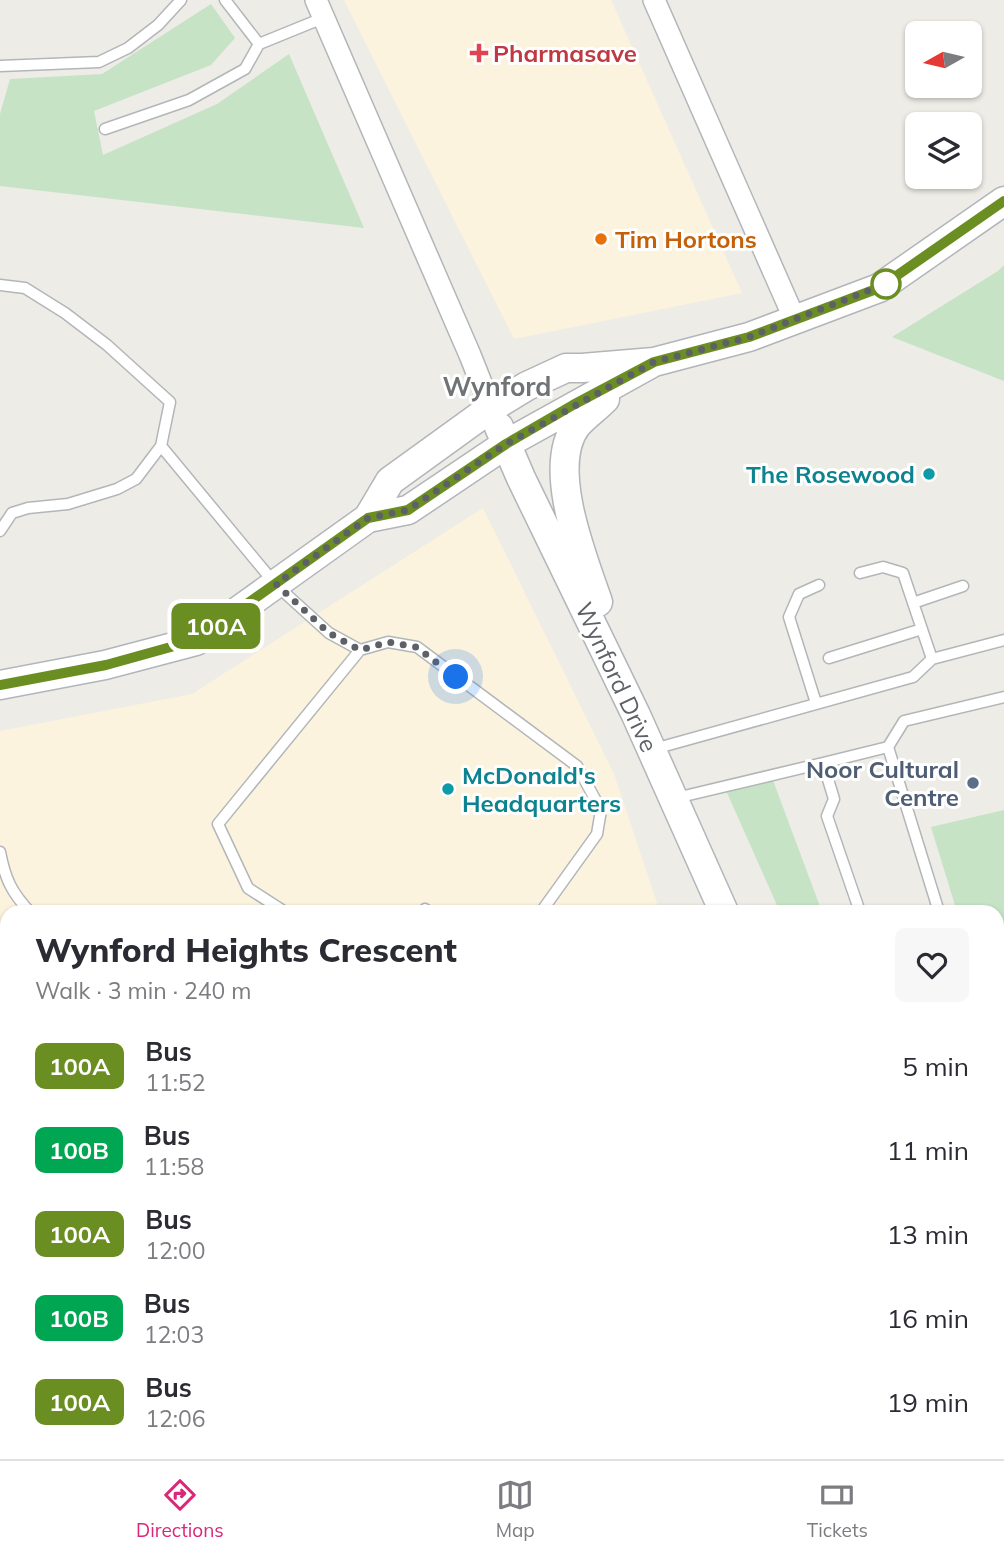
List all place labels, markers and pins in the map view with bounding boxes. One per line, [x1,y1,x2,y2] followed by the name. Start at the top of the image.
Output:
[493,38,637,68] place label: Pharmasave
[471,45,487,61] marker: Pharmasave
[615,224,757,254] place label: Tim Hortons
[593,231,609,247] marker: Tim Hortons
[871,269,901,299] unlabelled marker
[746,459,915,489] place label: The Rosewood
[921,466,937,482] marker: The Rosewood
[806,754,959,812] place label: Noor Cultural Centre
[462,760,621,818] place label: McDonald's Headquarters
[965,775,981,791] marker: Noor Cultural Centre
[440,781,456,797] marker: McDonald's Headquarters

